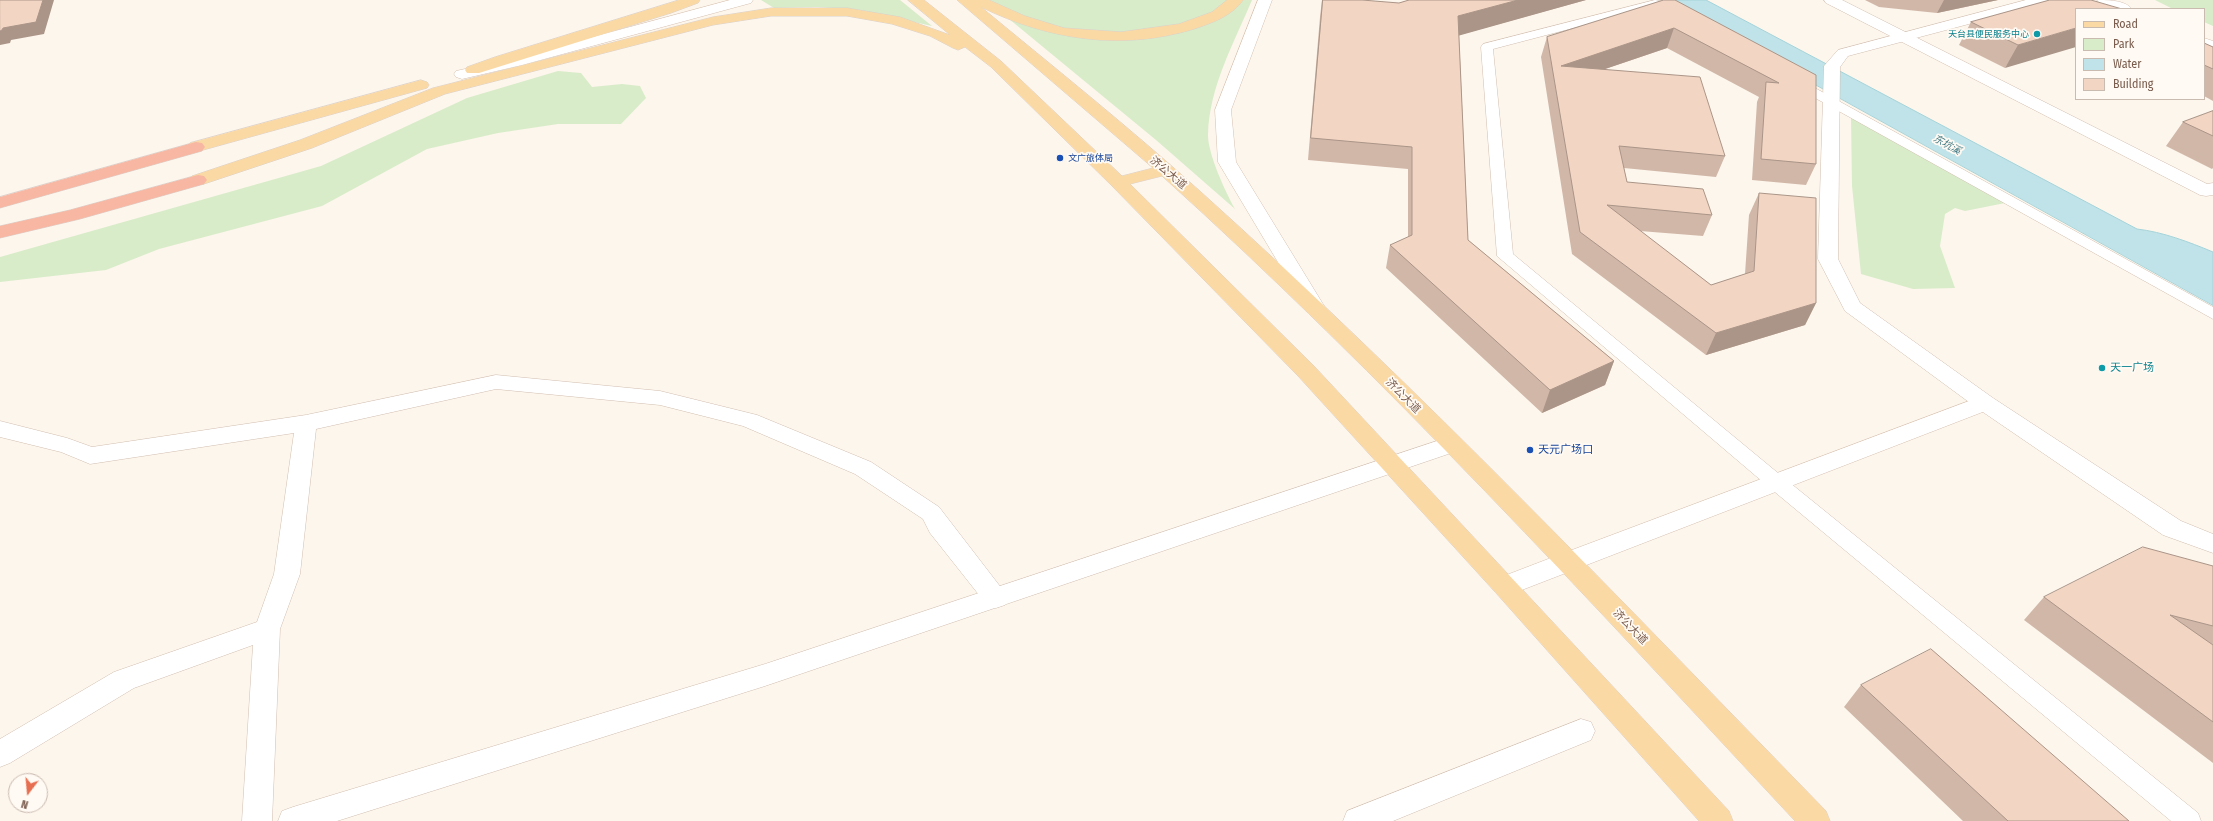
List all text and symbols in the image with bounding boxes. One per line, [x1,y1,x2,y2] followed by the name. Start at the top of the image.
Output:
[2075,8,2205,100] legend
[2113,17,2138,31] text: Road
[1948,29,2029,39] place label: 天台县便民服务中心
[2032,29,2042,39] marker: 天台县便民服务中心
[2113,37,2134,51] text: Park
[2113,57,2141,71] text: Water
[2113,77,2153,91] text: Building
[1931,132,1963,158] water label: 东坑溪
[1055,153,1065,163] marker: 文广旅体局
[1068,153,1113,163] place label: 文广旅体局
[1147,154,1189,192] street label: 济公大道
[2110,361,2154,375] place label: 天一广场
[2097,363,2107,373] marker: 天一广场
[1383,376,1423,416] street label: 济公大道
[1538,443,1593,457] place label: 天元广场口
[1525,445,1535,455] marker: 天元广场口
[1610,607,1650,647] street label: 济公大道
[8,773,48,813] north arrow
[20,797,30,811] text: N

